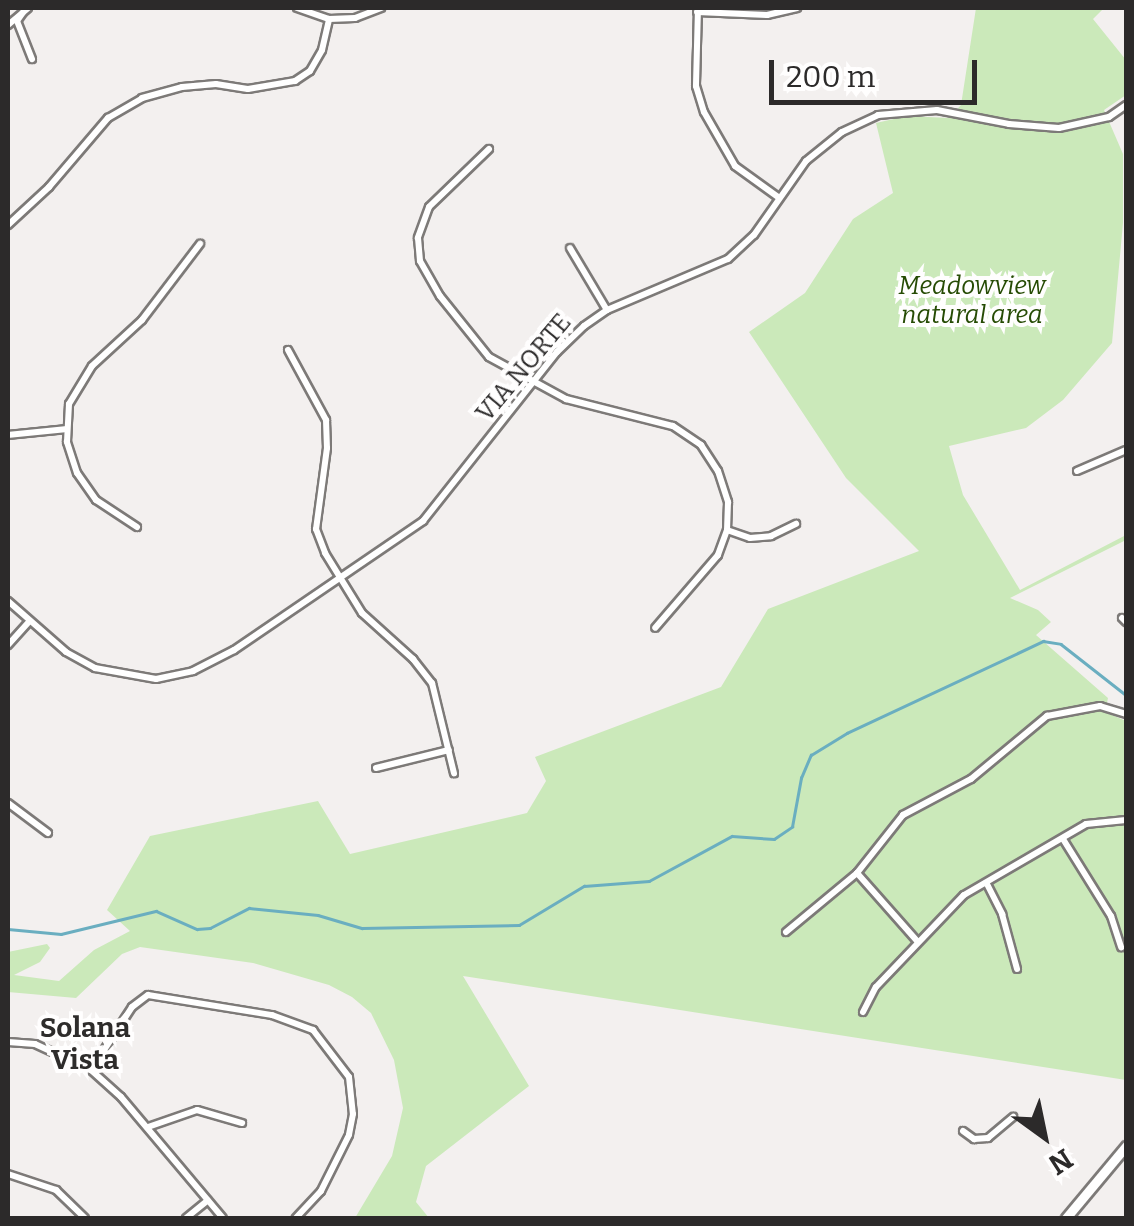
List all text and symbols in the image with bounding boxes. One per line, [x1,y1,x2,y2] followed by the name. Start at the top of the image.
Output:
[774,40,982,102] scale bar
[786,59,875,95] text: 200 m
[898,272,1046,331] park label: Meadowview natural area
[470,308,578,428] street label: VIA NORTE
[40,1011,130,1077] district label: Solana Vista
[994,1086,1094,1186] north arrow
[1043,1142,1079,1181] text: N

